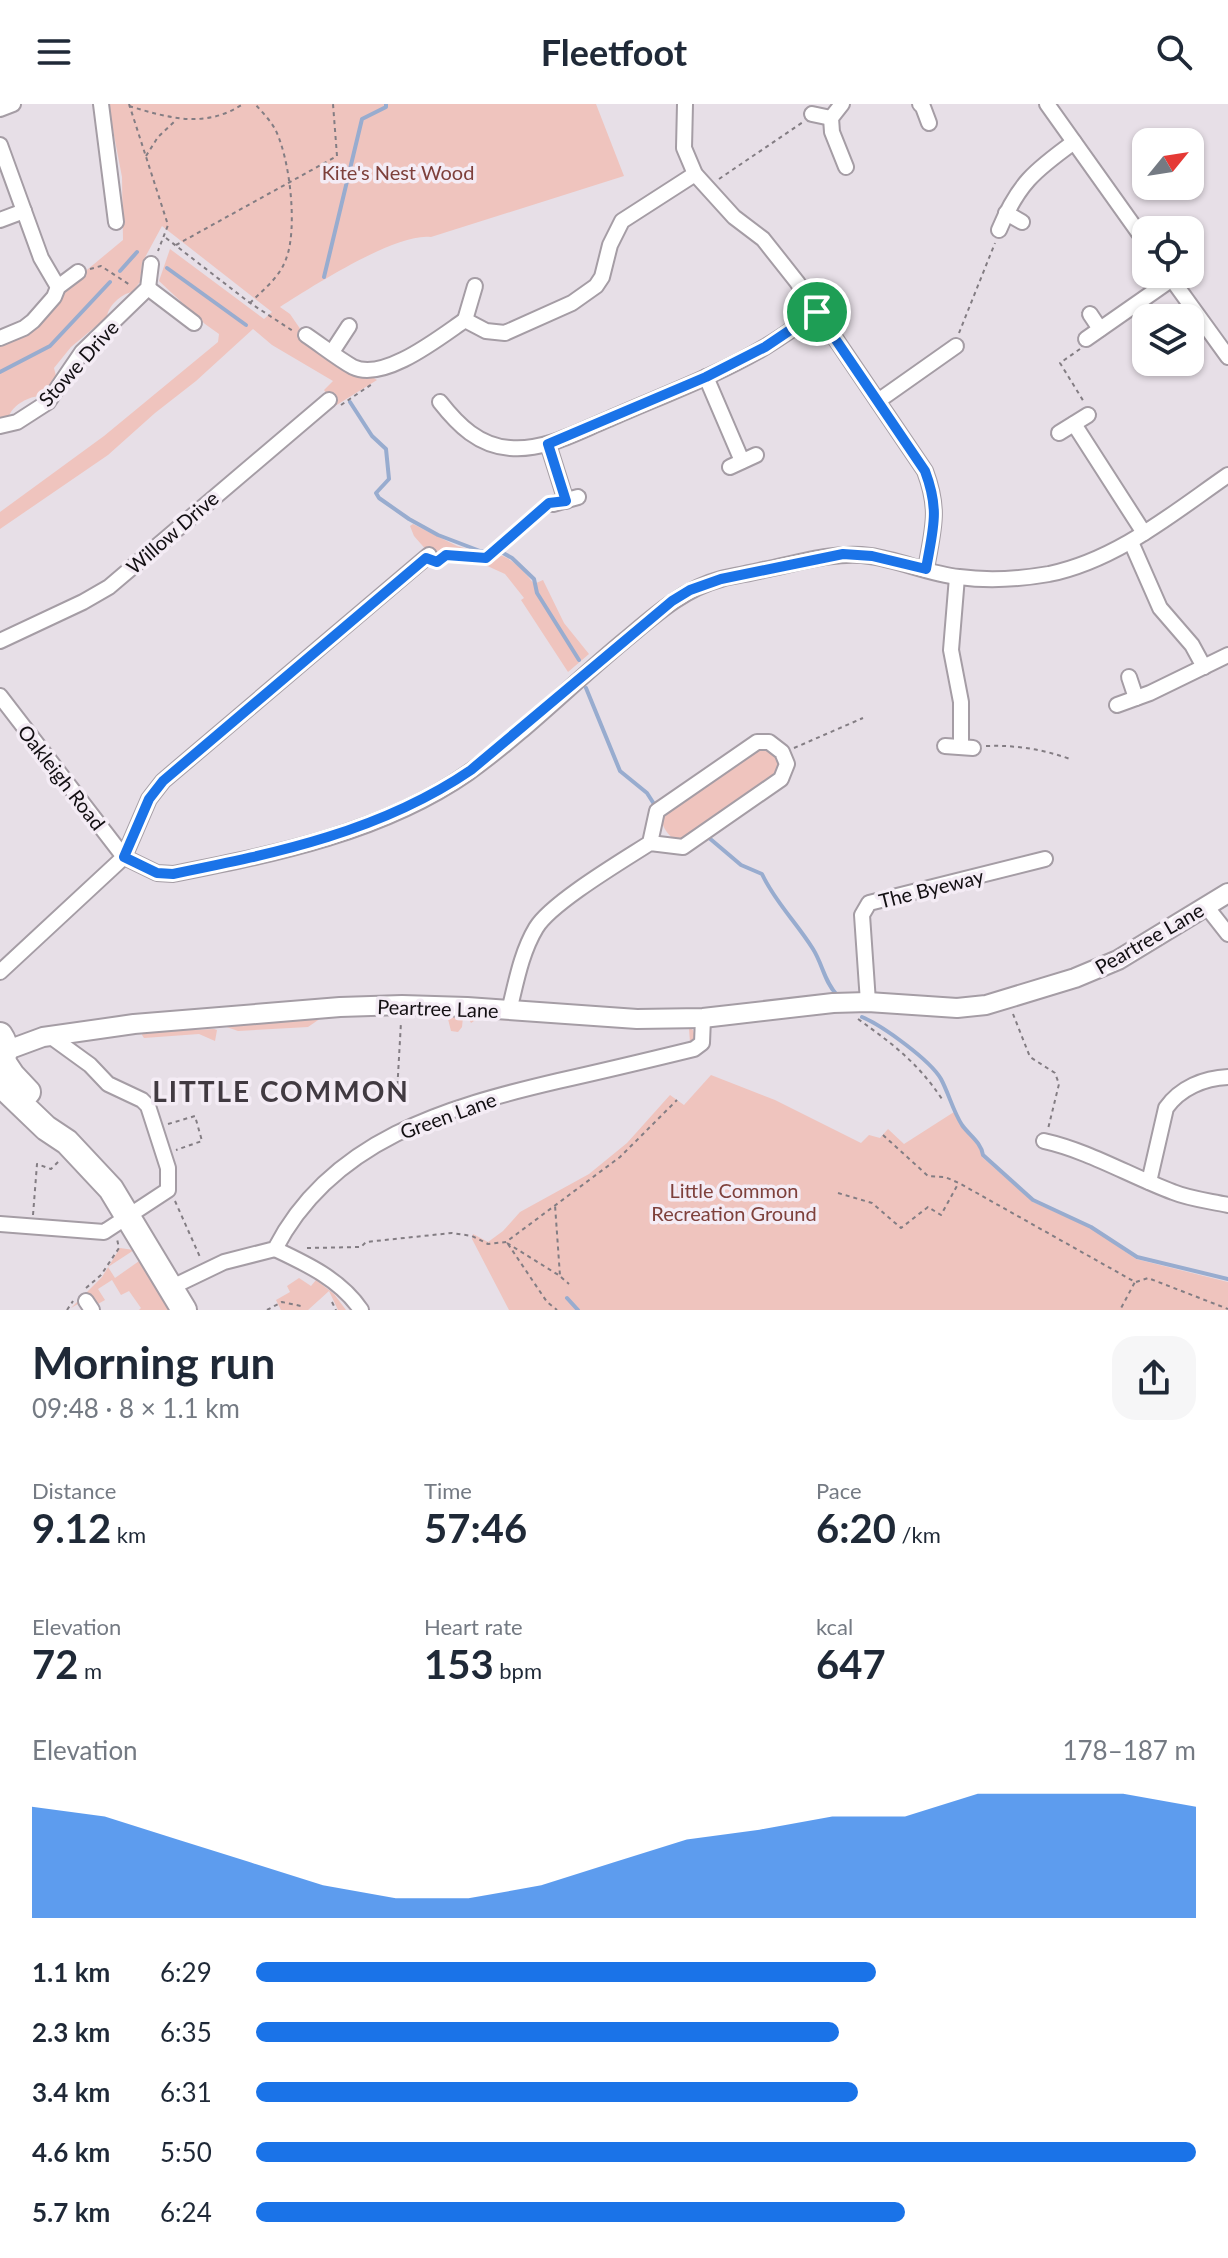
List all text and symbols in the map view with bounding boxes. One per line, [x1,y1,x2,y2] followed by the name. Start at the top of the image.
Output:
[32,30,76,74] icon: menu
[541,30,687,74] text: Fleetfoot
[1152,30,1196,74] icon: search
[1132,128,1204,200] north arrow
[1132,128,1204,376] map controls
[322,160,474,184] park label: Kite's Nest Wood
[1132,216,1204,288] button: locate
[783,278,851,346] pin
[795,290,839,334] icon: arrive
[1132,304,1204,376] button: layers
[33,315,123,411] street label: Stowe Drive
[121,485,223,579] street label: Willow Drive
[13,720,111,834] street label: Oakleigh Road
[876,863,987,913] street label: The Byeway
[1090,897,1208,979] street label: Peartree Lane
[377,994,499,1022] street label: Peartree Lane
[152,1074,410,1108] district label: LITTLE COMMON
[397,1087,499,1143] street label: Green Lane
[651,1178,817,1225] park label: Little Common Recreation Ground
[32,1336,275,1388] text: Morning run
[1112,1336,1196,1420] button: share
[32,1392,240,1424] text: 09:48 · 8 × 1.1 km
[32,1477,116,1504] text: Distance
[424,1477,472,1504] text: Time
[816,1477,862,1504] text: Pace
[32,1504,111,1552] text: 9.12
[424,1504,527,1552] text: 57:46
[816,1504,896,1552] text: 6:20
[111,1521,146,1548] text: km
[896,1521,941,1548] text: /km
[32,1613,121,1640] text: Elevation
[424,1613,523,1640] text: Heart rate
[816,1613,853,1640] text: kcal
[32,1640,78,1688] text: 72
[424,1640,494,1688] text: 153
[816,1640,886,1688] text: 647
[78,1657,102,1684] text: m
[494,1657,542,1684] text: bpm
[32,1734,138,1766] text: Elevation
[1062,1734,1196,1766] text: 178–187 m
[32,1956,110,1988] text: 1.1 km
[160,1956,212,1988] text: 6:29
[32,2016,110,2048] text: 2.3 km
[160,2016,212,2048] text: 6:35
[32,2076,110,2108] text: 3.4 km
[160,2076,212,2108] text: 6:31
[32,2136,110,2168] text: 4.6 km
[160,2136,212,2168] text: 5:50
[32,2196,110,2228] text: 5.7 km
[160,2196,212,2228] text: 6:24

